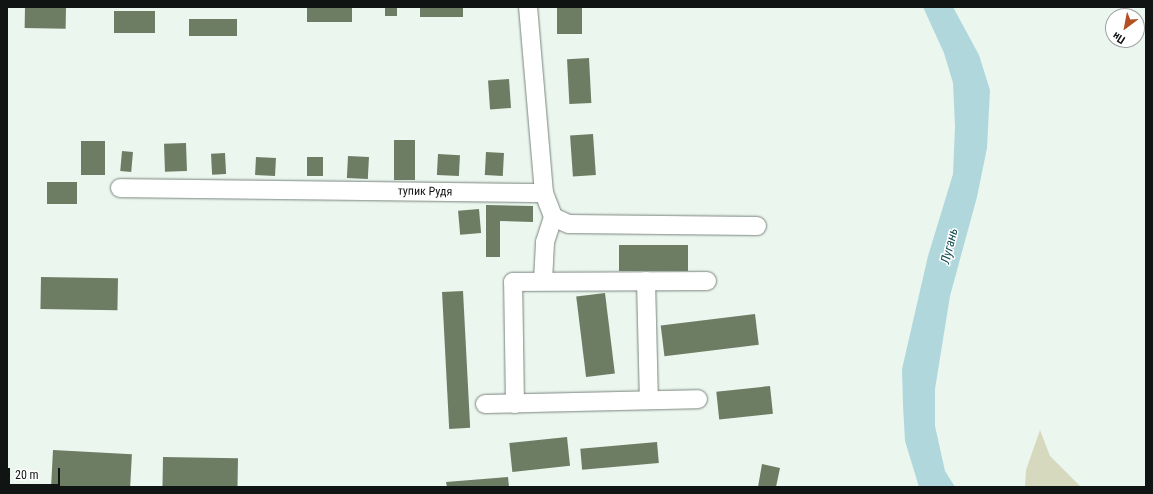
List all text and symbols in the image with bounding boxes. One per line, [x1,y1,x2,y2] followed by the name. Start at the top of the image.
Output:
[1105,8,1145,48] north arrow
[1110,29,1128,47] text: Пн
[398,184,452,200] street label: тупик Рудя
[938,227,962,265] water label: Лугань
[10,460,62,486] scale bar
[15,468,39,482] text: 20 m

